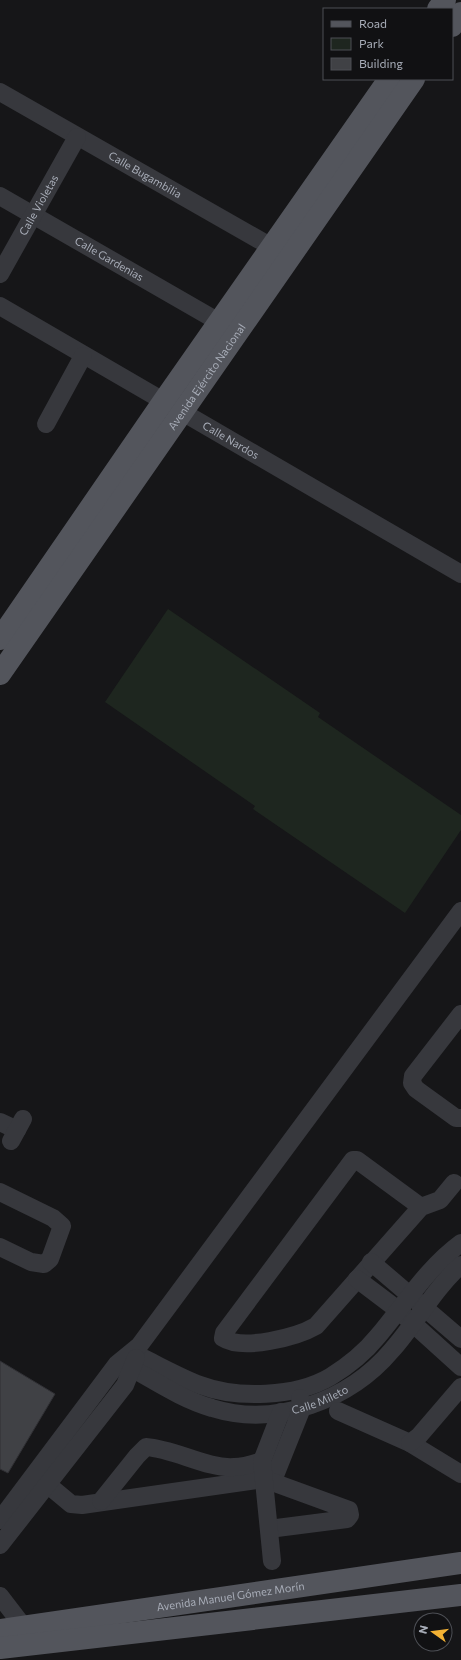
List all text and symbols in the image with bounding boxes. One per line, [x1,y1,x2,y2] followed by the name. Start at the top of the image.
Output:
[323,8,453,80] legend
[359,16,387,30] text: Road
[359,36,385,50] text: Park
[359,56,403,70] text: Building
[106,148,184,200] street label: Calle Bugambilia
[16,172,61,238] street label: Calle Violetas
[73,234,146,283] street label: Calle Gardenias
[165,321,248,432] street label: Avenida Ejército Nacional
[201,418,262,461] street label: Calle Nardos
[290,1382,350,1416] street label: Calle Mileto
[156,1579,305,1613] street label: Avenida Manuel Gómez Morín
[413,1612,453,1652] north arrow
[416,1624,430,1635] text: N

